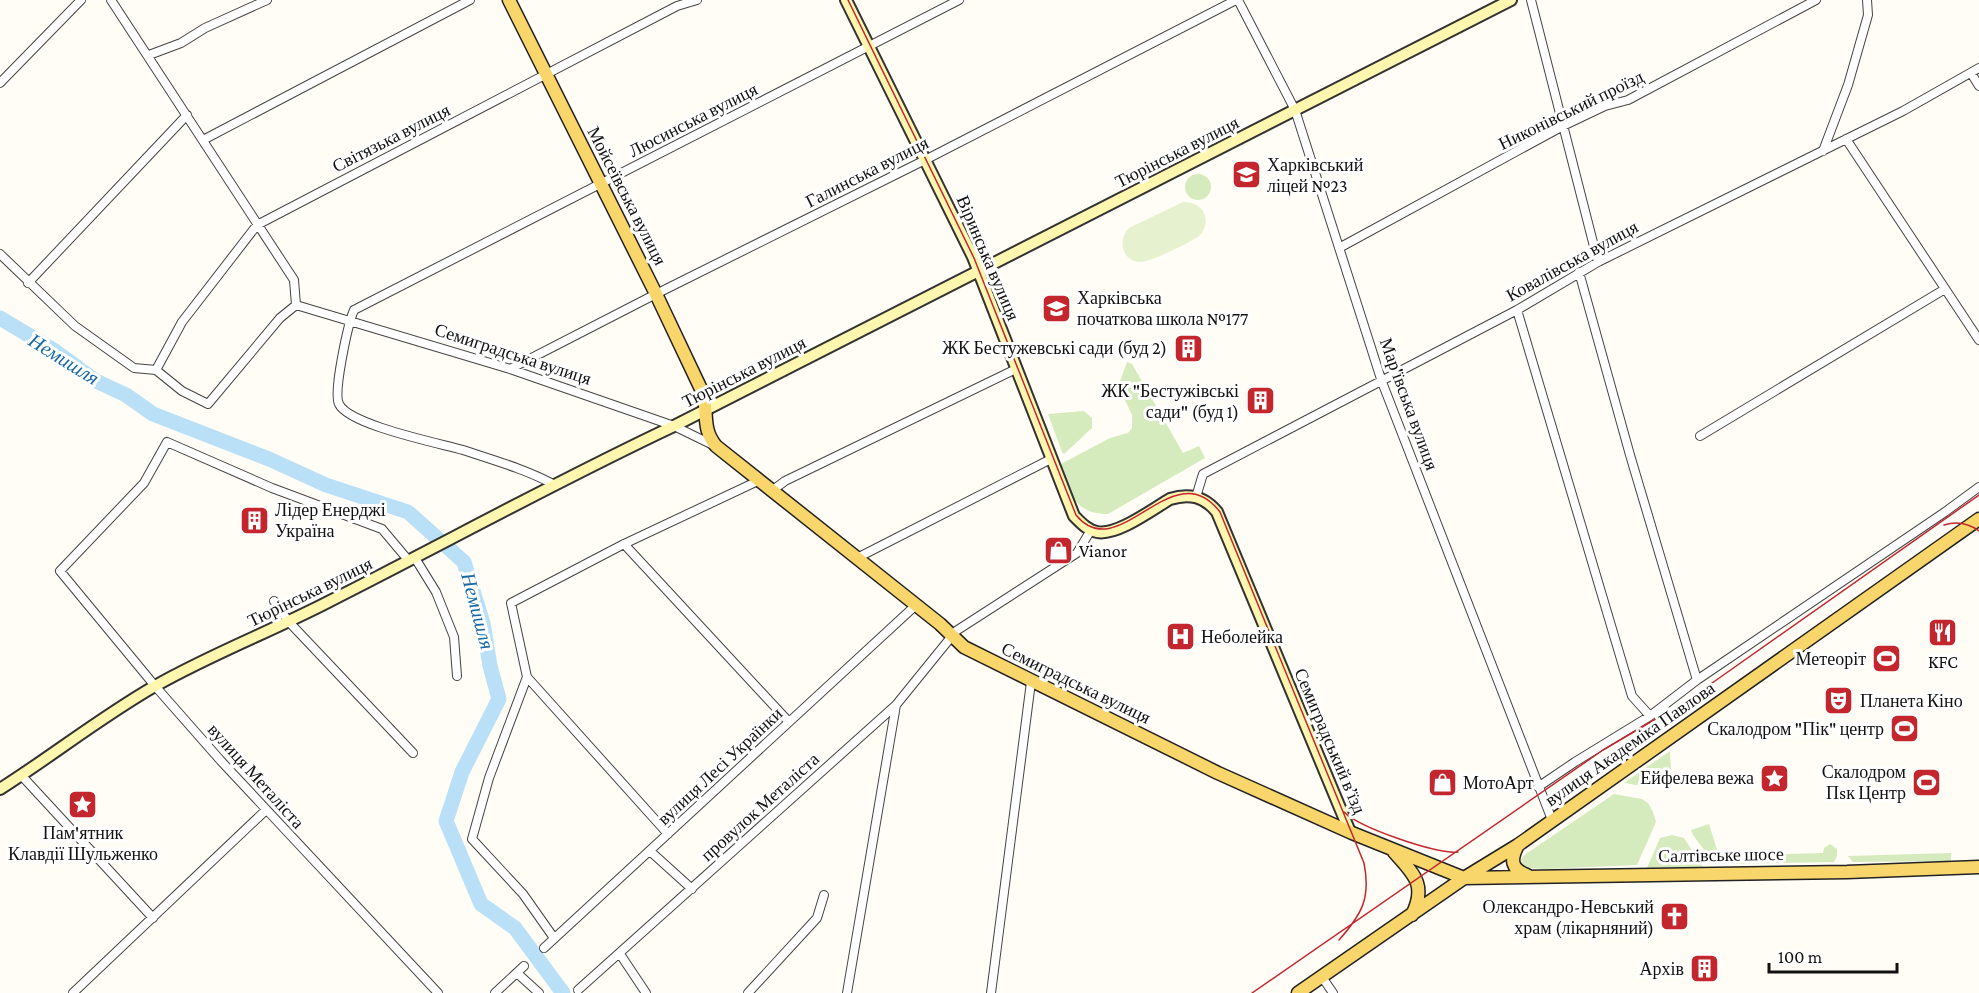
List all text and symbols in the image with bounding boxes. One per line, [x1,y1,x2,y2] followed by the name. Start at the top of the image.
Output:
[1495,66,1647,154] street label: Никонівський проїзд
[625,79,761,161] street label: Люсинська вулиця
[329,100,453,176] street label: Світязька вулиця
[1112,112,1242,192] street label: Тюрінська вулиця
[583,124,671,268] street label: Мойсеївська вулиця
[802,132,932,212] street label: Галинська вулиця
[1267,155,1364,196] place label: Харківський ліцей №23
[1230,159,1262,191] school or university icon: Харківський ліцей №23
[953,192,1023,324] street label: Віринська вулиця
[1503,216,1641,306] street label: Ковалівська вулиця
[1077,288,1248,329] place label: Харківська початкова школа №177
[1040,292,1072,324] school or university icon: Харківська початкова школа №177
[432,319,594,389] street label: Семиградська вулиця
[24,328,103,389] water label: Немишля
[679,332,809,412] street label: Тюрінська вулиця
[1172,332,1204,364] building icon: ЖК Бестужевські сади (буд 2)
[1376,335,1442,473] street label: Мар'ївська вулиця
[942,338,1167,359] place label: ЖК Бестужевські сади (буд 2)
[1101,381,1239,423] place label: ЖК "Бестужівські сади" (буд 1)
[1244,385,1276,417] building icon: ЖК "Бестужівські сади" (буд 1)
[275,500,386,541] place label: Лідер Енерджі Україна
[238,504,270,536] building icon: Лідер Енерджі Україна
[1042,535,1074,567] shop icon: Vianor
[1079,541,1128,561] place label: Vianor
[245,553,375,631] street label: Тюрінська вулиця
[457,569,499,652] water label: Немишля
[1927,617,1959,649] restaurant icon: KFC
[1164,621,1196,653] hospital icon: Неболейка
[1201,627,1283,647] place label: Неболейка
[998,638,1154,728] street label: Семиградська вулиця
[1871,643,1903,675] sports icon: Метеоріт
[1796,649,1866,669] place label: Метеоріт
[1928,652,1958,672] place label: KFC
[1290,665,1370,817] street label: Семиградський в’їзд
[1541,678,1719,810] street label: вулиця Академіка Павлова
[1823,685,1855,717] theatre icon: Планета Кіно
[1860,691,1963,711] place label: Планета Кіно
[654,703,787,829] street label: вулиця Лесі Українки
[1889,713,1921,745] sports icon: Скалодром "Пік" центр
[1707,719,1884,739] place label: Скалодром "Пік" центр
[204,720,308,832] street label: вулиця Металіста
[697,749,823,865] street label: провулок Металіста
[1759,762,1791,794] place icon: Ейфелева вежа
[1822,762,1906,803] place label: Скалодром Пsк Центр
[1911,766,1943,798] sports icon: Скалодром Пsк Центр
[1426,767,1458,799] shop icon: МотоАрт
[1640,768,1754,788] place label: Ейфелева вежа
[1463,773,1534,793] place label: МотоАрт
[67,788,99,820] place icon: Пам'ятник Клавдії Шульженко
[8,823,158,864] place label: Пам'ятник Клавдії Шульженко
[1658,844,1784,866] street label: Салтівське шосе
[1483,897,1654,939] place label: Олександро-Невський храм (лікарняний)
[1659,901,1691,933] church icon: Олександро-Невський храм (лікарняний)
[1769,936,1896,974] scale bar
[1778,947,1823,967] text: 100 m
[1689,953,1721,985] building icon: Архів
[1640,959,1684,979] place label: Архів

